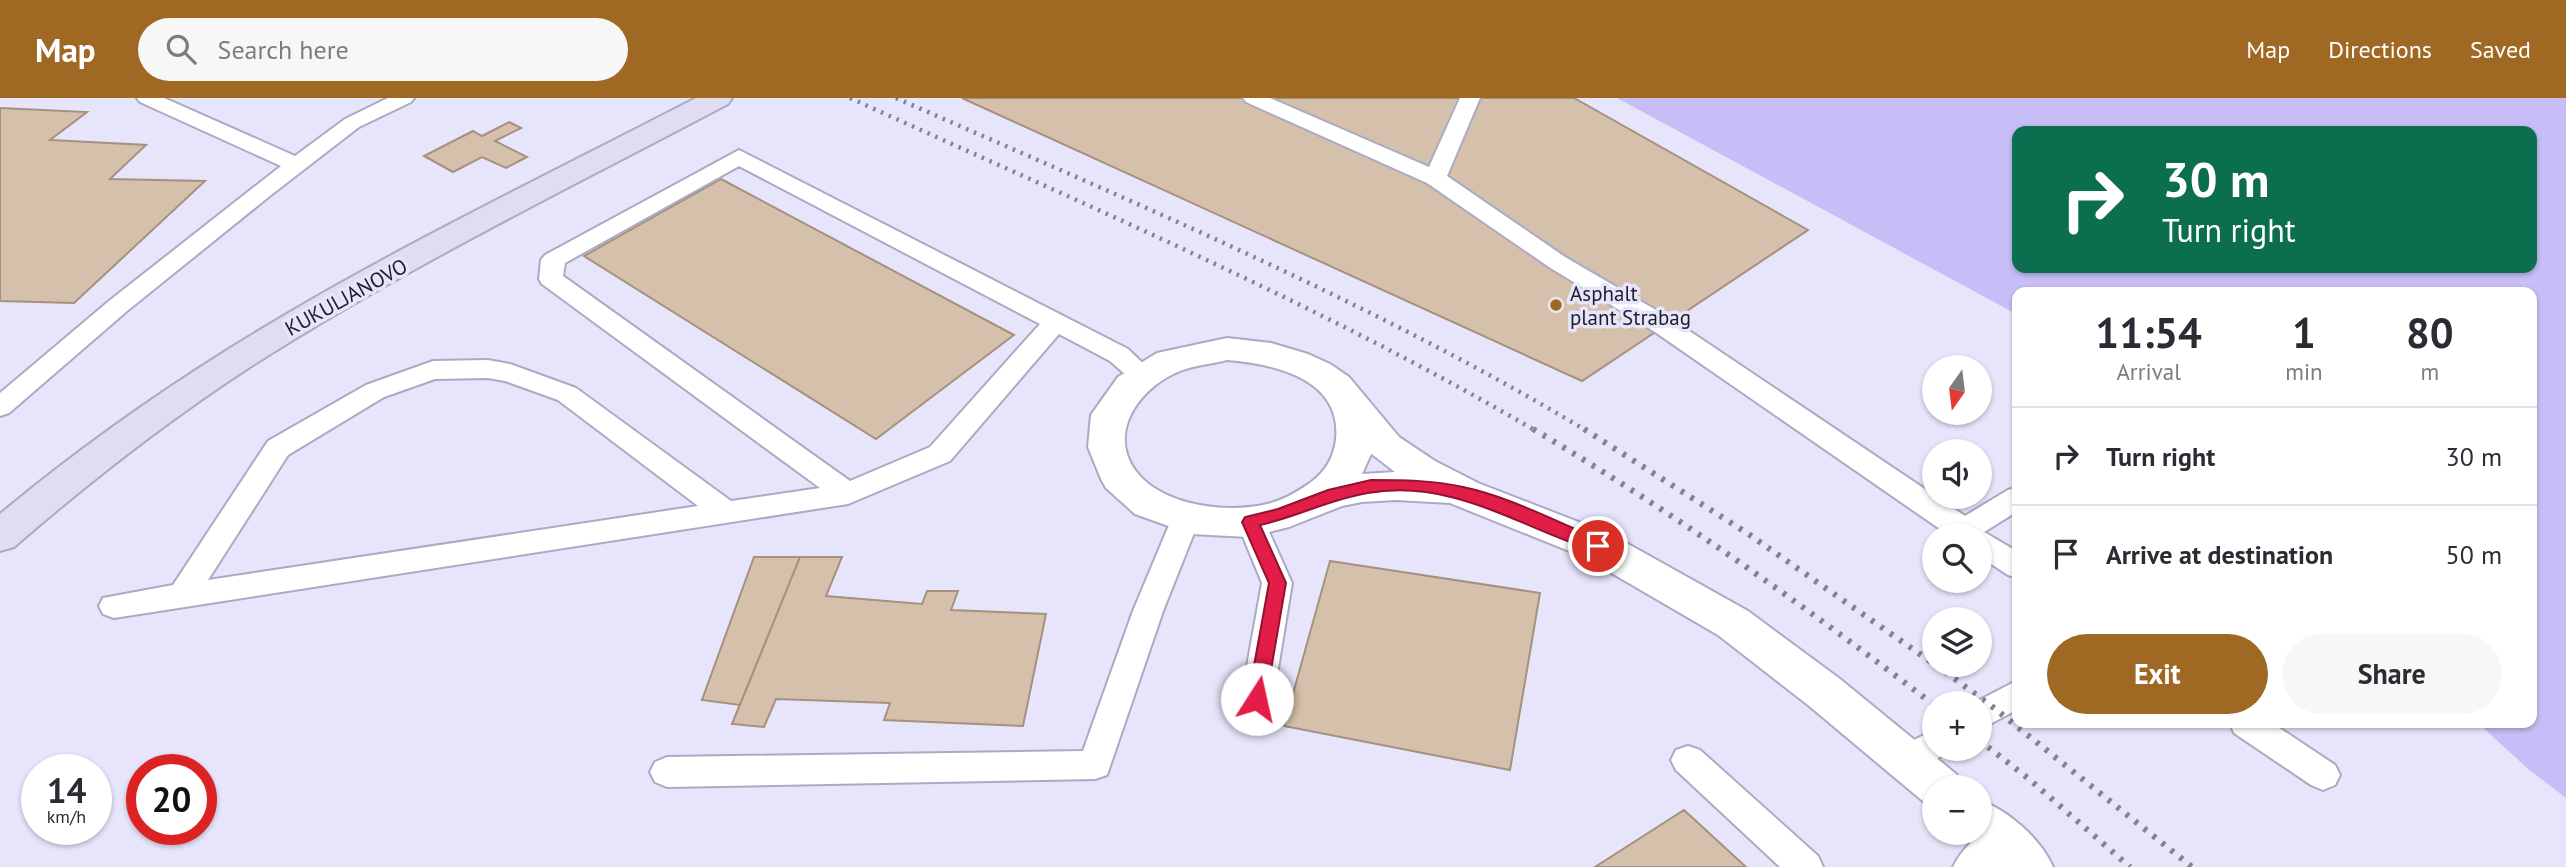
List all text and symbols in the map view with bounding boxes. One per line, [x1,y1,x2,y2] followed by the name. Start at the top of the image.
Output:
[138,18,628,81] search box
[35,28,96,71] text: Map
[162,30,200,68] icon: search
[218,33,349,66] text: Search here
[2246,34,2290,65] text: Map
[2328,34,2432,65] text: Directions
[2470,34,2531,65] text: Saved
[2162,147,2269,211] text: 30 m
[2047,154,2138,245] icon: right
[2162,209,2296,251] text: Turn right
[280,252,412,342] street label: KUKULJANOVO
[1570,280,1691,331] place label: Asphalt plant Strabag
[1548,297,1564,313] marker: Asphalt plant Strabag
[2095,305,2202,360] text: 11:54
[2292,305,2316,360] text: 1
[2406,305,2454,360] text: 80
[1922,355,1992,425] north arrow
[1922,355,1992,845] map controls
[2116,357,2181,386] text: Arrival
[2285,357,2323,386] text: min
[2420,357,2439,386] text: m
[2047,437,2085,475] icon: right
[1922,439,1992,509] button: sound
[2106,440,2215,473] text: Turn right
[2446,440,2502,473] text: 30 m
[1568,516,1628,576] pin
[1922,523,1992,593] button: search
[1579,527,1617,565] icon: arrive
[2047,535,2085,573] icon: arrive
[2106,538,2333,571] text: Arrive at destination
[2446,538,2502,571] text: 50 m
[1922,607,1992,677] button: layers
[2047,634,2268,714] button: Exit
[2282,634,2502,714] button: Share
[1220,662,1294,736] position arrow
[1922,691,1992,761] button: +
[126,754,217,845] speed limit sign: 20
[47,767,86,813] text: 14
[1922,775,1992,845] button: −
[47,805,86,828] text: km/h

